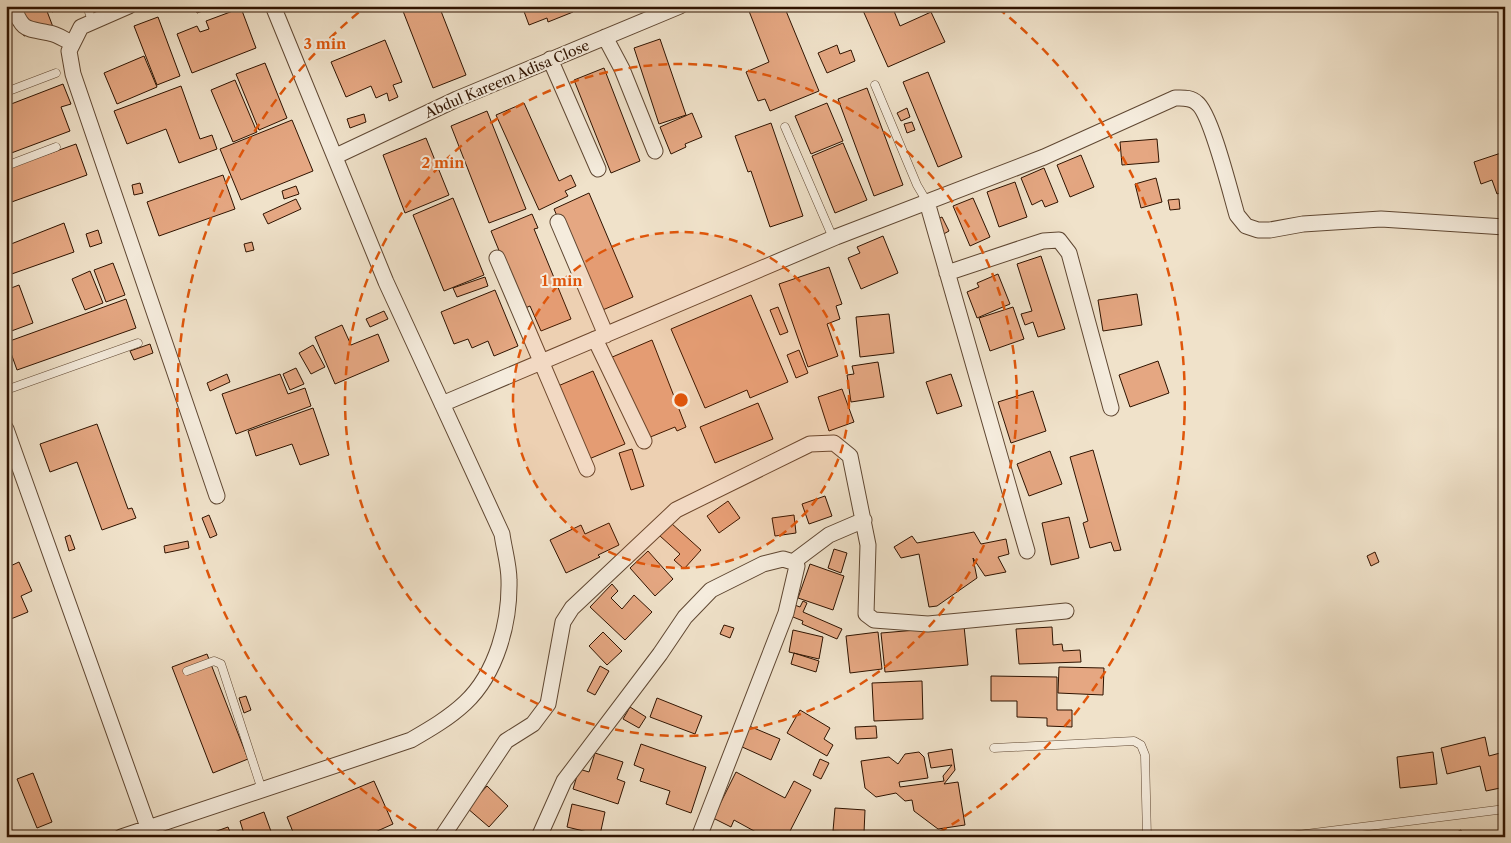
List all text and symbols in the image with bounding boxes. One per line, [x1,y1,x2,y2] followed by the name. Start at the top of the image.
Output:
[304,34,347,53] text: 3 min
[421,36,592,122] street label: Abdul Kareem Adisa Close
[421,153,465,172] text: 2 min
[541,271,583,290] text: 1 min
[672,391,690,409] centre of rings

